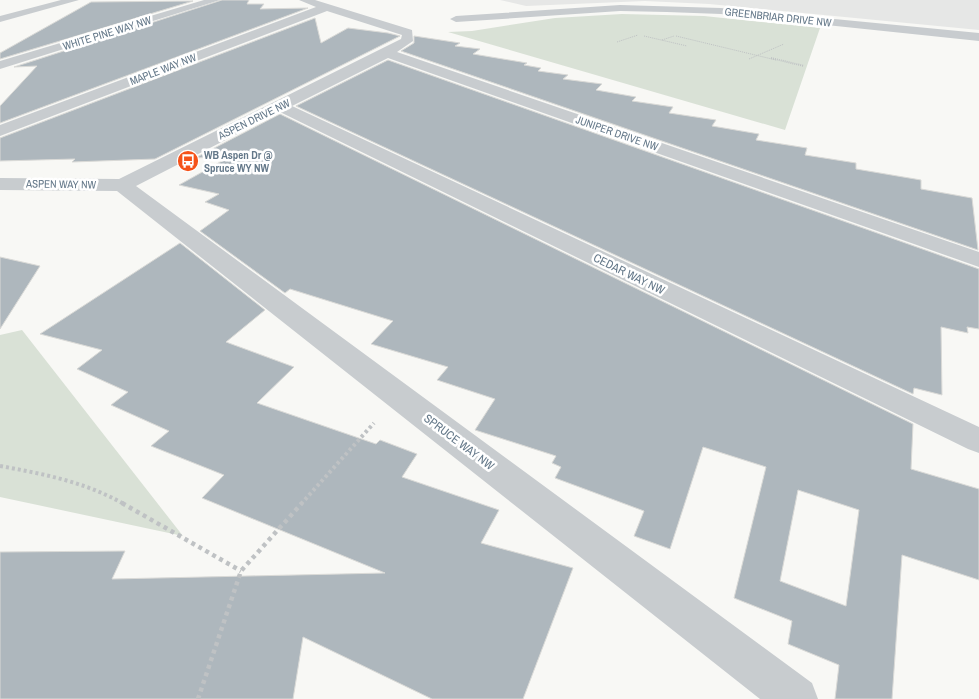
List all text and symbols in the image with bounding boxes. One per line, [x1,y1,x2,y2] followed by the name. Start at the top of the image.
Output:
[724,4,833,30] street label: GREENBRIAR DRIVE NW
[61,13,154,53] street label: WHITE PINE WAY NW
[128,50,199,88] street label: MAPLE WAY NW
[215,95,293,143] street label: ASPEN DRIVE NW
[574,112,660,154] street label: JUNIPER DRIVE NW
[204,148,273,175] place label: WB Aspen Dr @ Spruce WY NW
[176,149,200,173] bus stop icon: WB Aspen Dr @ Spruce WY NW
[25,176,97,192] street label: ASPEN WAY NW
[591,250,668,298] street label: CEDAR WAY NW
[421,410,498,474] street label: SPRUCE WAY NW

